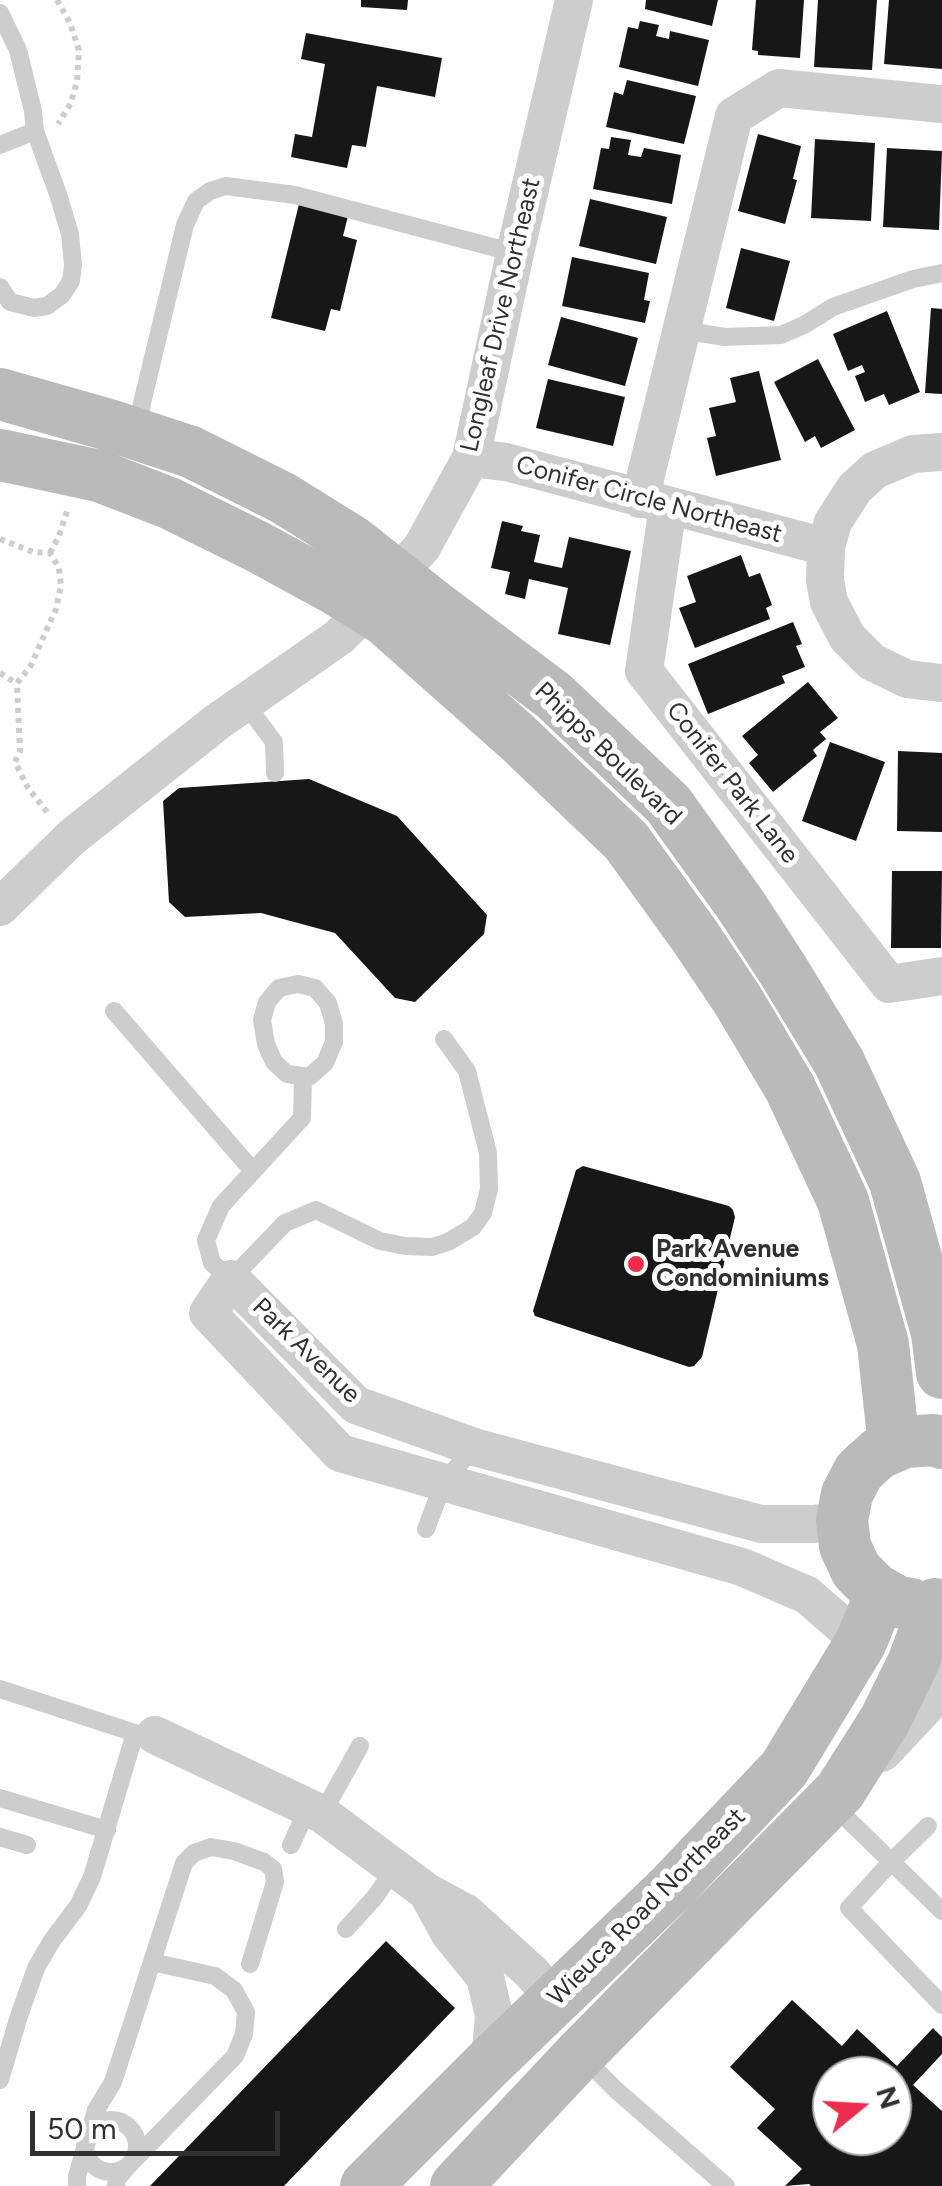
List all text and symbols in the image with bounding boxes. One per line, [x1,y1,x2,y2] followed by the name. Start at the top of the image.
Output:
[455,175,547,455] street label: Longleaf Drive Northeast
[513,450,785,550] street label: Conifer Circle Northeast
[528,676,688,832] street label: Phipps Boulevard
[660,696,804,870] street label: Conifer Park Lane
[656,1235,829,1294] place label: Park Avenue Condominiums
[625,1253,647,1275] marker: Park Avenue Condominiums
[246,1292,366,1410] street label: Park Avenue
[542,1802,752,2012] street label: Wieuca Road Northeast
[812,2056,912,2156] north arrow
[869,2082,908,2113] text: N
[35,2091,285,2153] scale bar
[47,2110,116,2147] text: 50 m

